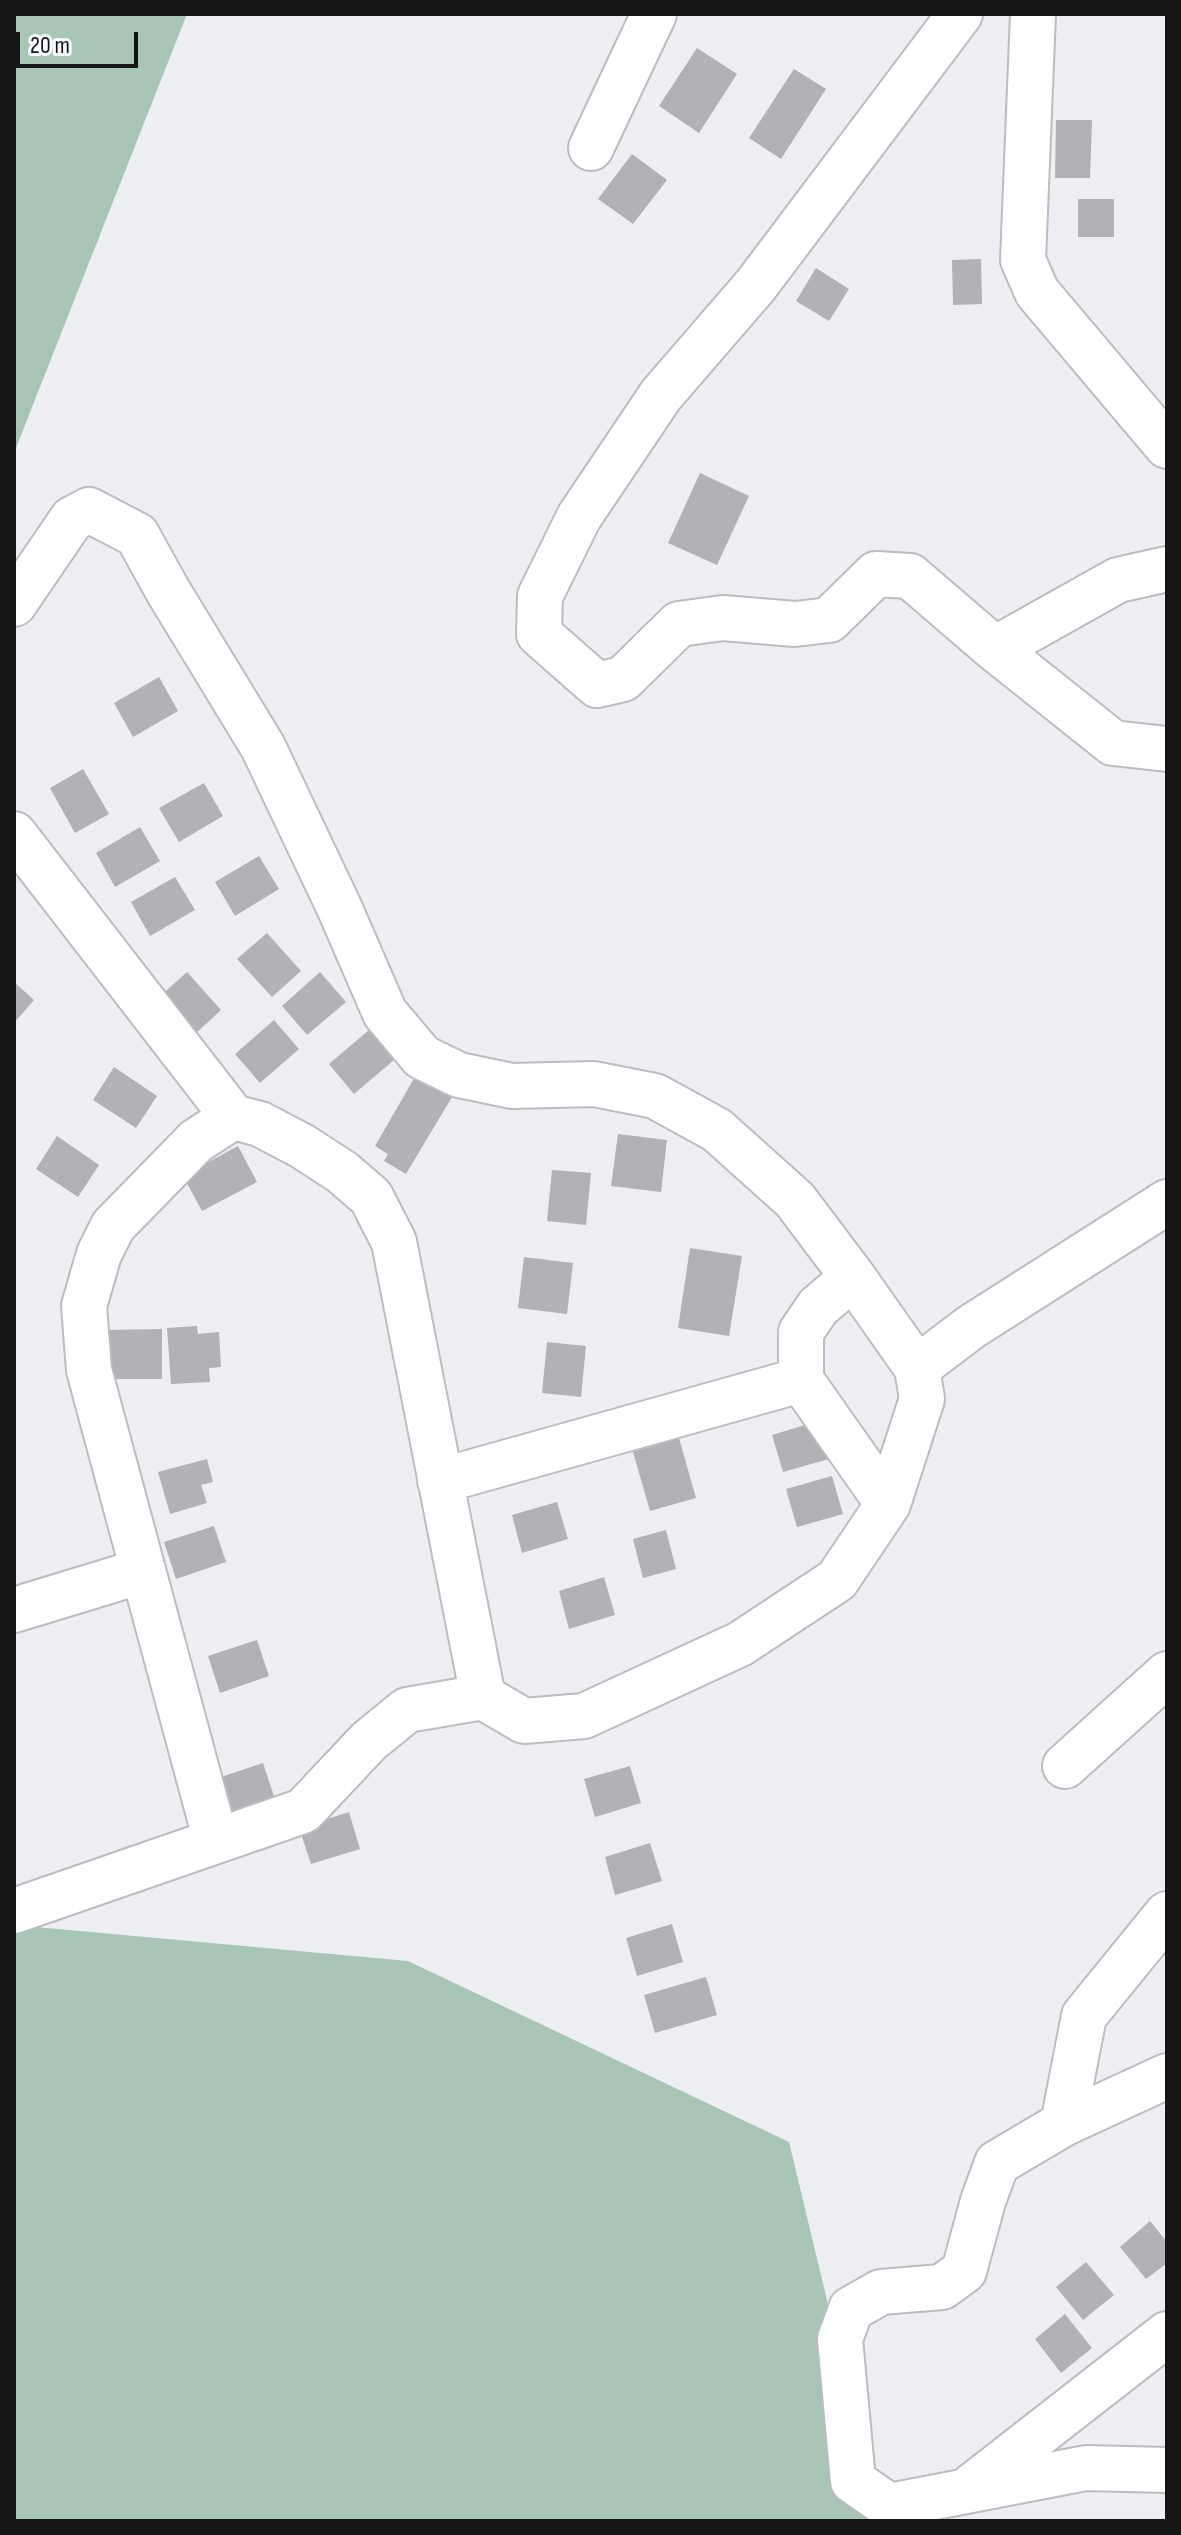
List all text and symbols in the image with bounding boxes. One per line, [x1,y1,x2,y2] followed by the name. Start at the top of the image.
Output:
[20,16,142,66] scale bar
[30,31,70,60] text: 20 m

